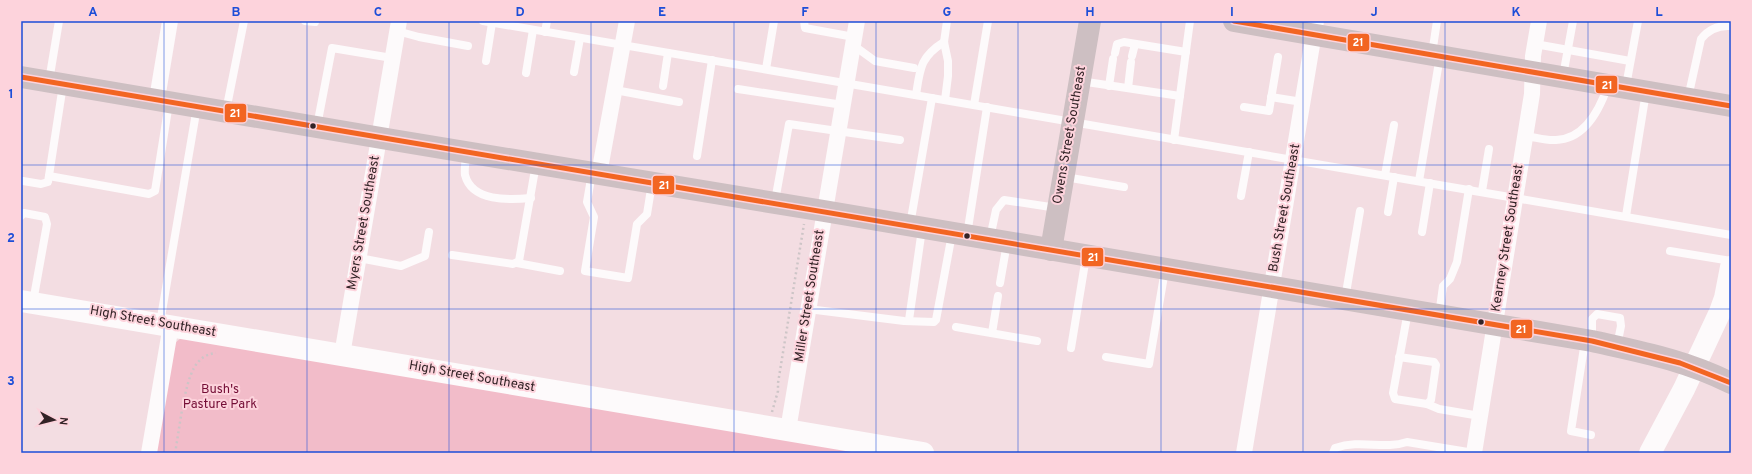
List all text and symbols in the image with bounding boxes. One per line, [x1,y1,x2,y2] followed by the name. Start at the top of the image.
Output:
[88,5,98,21] text: A
[232,5,241,21] text: B
[374,5,382,21] text: C
[515,5,525,21] text: D
[658,5,666,21] text: E
[801,5,809,21] text: F
[943,5,952,21] text: G
[1085,5,1095,21] text: H
[1230,5,1234,21] text: I
[1370,5,1378,21] text: J
[1511,5,1521,21] text: K
[1655,5,1663,21] text: L
[1347,33,1370,52] line badge: 21
[1352,36,1364,50] text: 21
[1050,65,1090,205] street label: Owens Street Southeast
[1595,75,1618,94] line badge: 21
[1601,79,1613,93] text: 21
[8,87,14,103] text: 1
[224,103,247,123] line badge: 21
[229,107,241,121] text: 21
[308,121,318,131] unlabelled marker
[1266,142,1304,273] street label: Bush Street Southeast
[344,154,384,291] street label: Myers Street Southeast
[1488,163,1528,313] street label: Kearney Street Southeast
[652,175,675,195] line badge: 21
[658,179,670,193] text: 21
[792,229,828,363] street label: Miller Street Southeast
[7,231,15,247] text: 2
[962,231,972,241] unlabelled marker
[1081,247,1104,267] line badge: 21
[1087,251,1099,265] text: 21
[89,303,217,341] street label: High Street Southeast
[1476,317,1486,327] unlabelled marker
[1510,319,1533,339] line badge: 21
[1515,323,1527,337] text: 21
[408,358,536,396] street label: High Street Southeast
[7,374,15,390] text: 3
[183,382,257,413] park label: Bush's Pasture Park
[34,400,74,440] north arrow
[56,416,70,426] text: N

